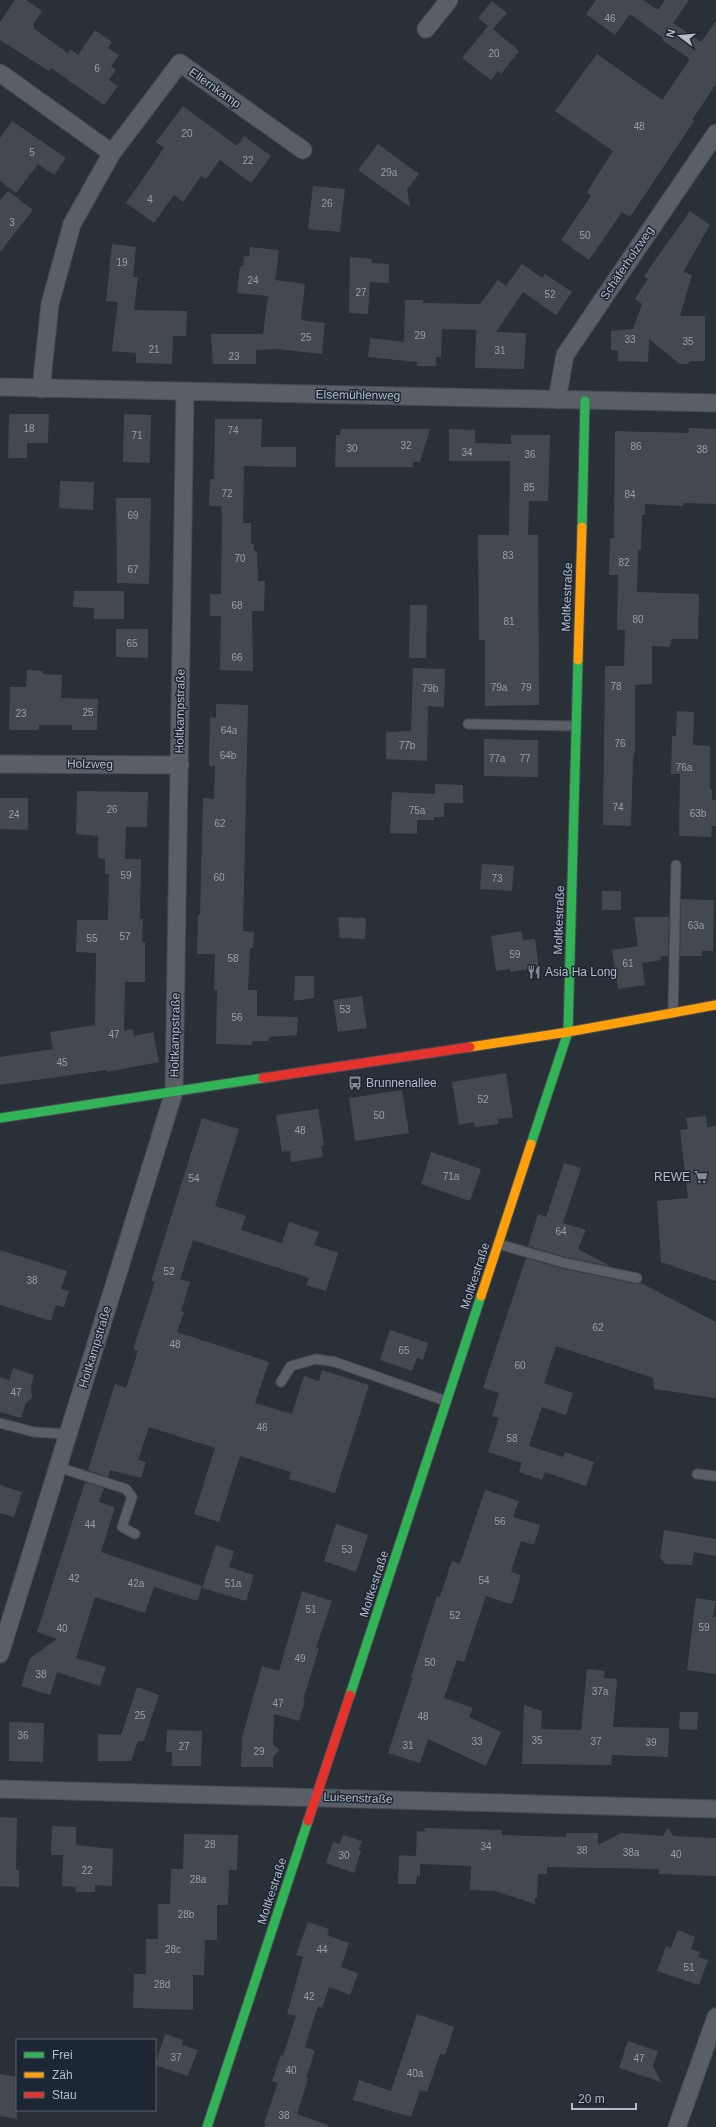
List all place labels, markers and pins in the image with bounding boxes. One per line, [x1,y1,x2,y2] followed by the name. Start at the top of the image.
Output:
[526,964,542,980] restaurant icon: Asia Ha Long
[545,965,617,979] place label: Asia Ha Long
[347,1075,363,1091] bus stop icon: Brunnenallee
[366,1076,437,1090] place label: Brunnenallee
[693,1169,709,1185] supermarket icon: REWE
[654,1170,690,1184] place label: REWE

